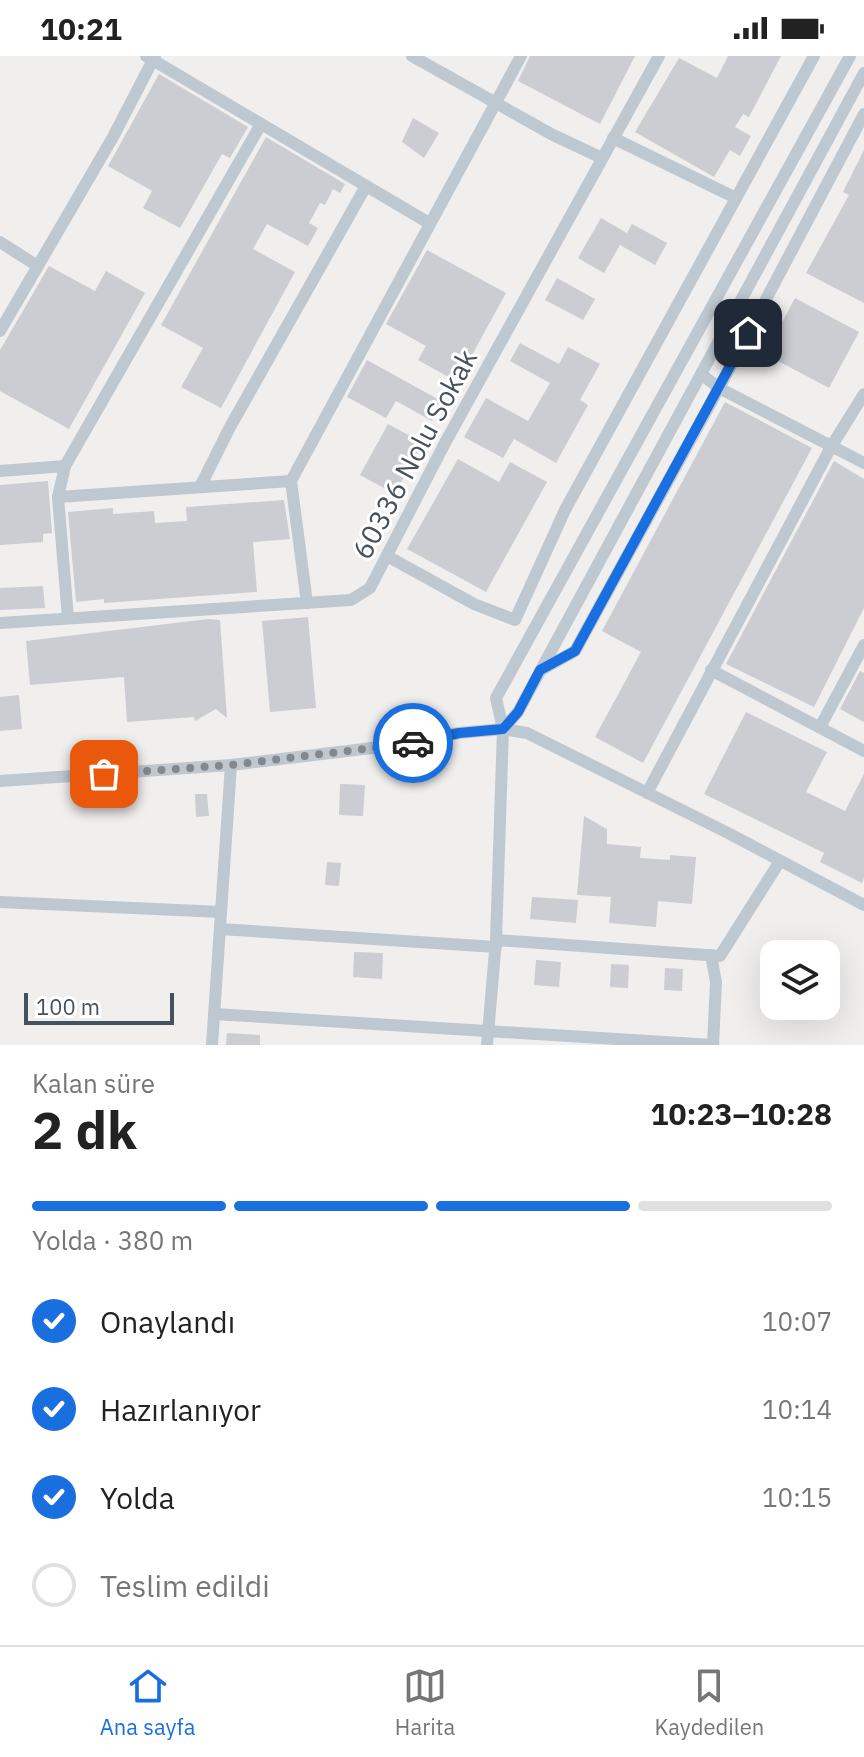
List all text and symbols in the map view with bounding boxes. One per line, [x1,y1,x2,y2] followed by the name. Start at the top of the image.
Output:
[40,9,122,48] text: 10:21
[714,299,782,367] pin
[726,311,770,355] icon: home
[343,342,485,565] street label: 60336 Nolu Sokak
[373,703,453,783] courier
[391,721,435,765] icon: car
[70,740,138,808] pin
[82,752,126,796] icon: bag
[760,940,840,1020] map controls
[760,940,840,1020] button: layers
[24,989,174,1025] scale bar
[36,992,100,1021] text: 100 m
[32,1066,155,1100] text: Kalan süre
[651,1094,832,1133] text: 10:23–10:28
[32,1096,137,1163] text: 2 dk
[32,1223,193,1257] text: Yolda · 380 m
[32,1299,76,1343] icon: check
[100,1302,235,1341] text: Onaylandı
[762,1304,832,1338] text: 10:07
[32,1387,76,1431] icon: check
[100,1390,261,1429] text: Hazırlanıyor
[762,1392,832,1426] text: 10:14
[32,1475,76,1519] icon: check
[100,1478,175,1517] text: Yolda
[762,1480,832,1514] text: 10:15
[100,1566,270,1605] text: Teslim edildi
[100,1664,195,1741] tab: Ana sayfa
[395,1664,455,1741] tab: Harita
[655,1664,764,1741] tab: Kaydedilen

